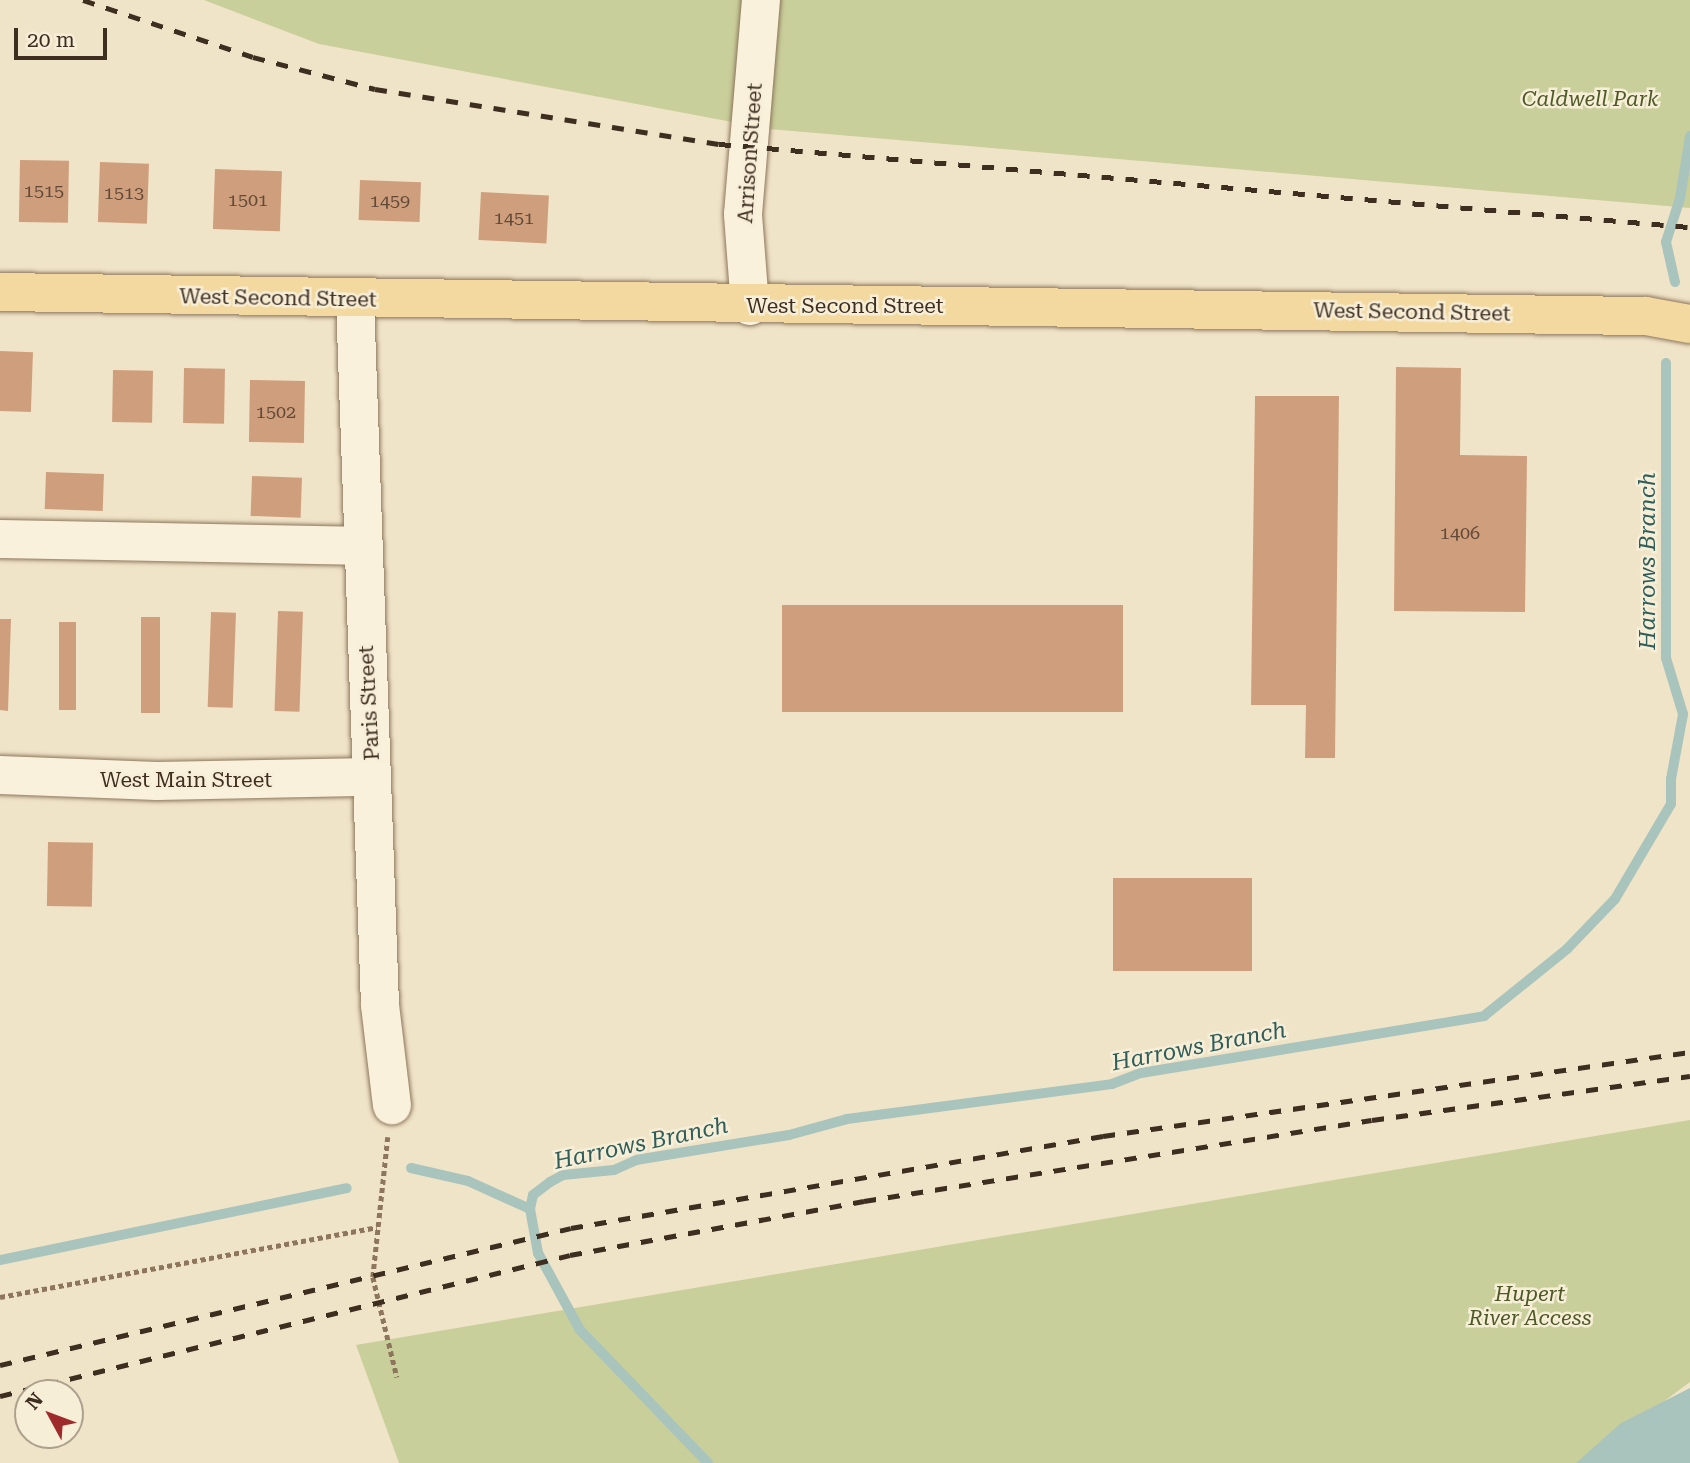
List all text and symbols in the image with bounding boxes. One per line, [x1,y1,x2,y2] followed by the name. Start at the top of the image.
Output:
[18,14,110,58] scale bar
[27,28,75,52] text: 20 m
[733,82,767,224] street label: Arrison Street
[1522,86,1658,112] park label: Caldwell Park
[24,180,64,202] house number: 1515
[104,182,144,204] house number: 1513
[228,189,268,211] house number: 1501
[370,190,410,212] house number: 1459
[494,207,534,229] house number: 1451
[179,284,377,312] street label: West Second Street
[746,293,944,319] street label: West Second Street
[1313,298,1511,326] street label: West Second Street
[256,401,296,423] house number: 1502
[1634,472,1662,650] water label: Harrows Branch
[1440,522,1480,544] house number: 1406
[353,645,385,761] street label: Paris Street
[100,767,272,793] street label: West Main Street
[1109,1017,1289,1077] water label: Harrows Branch
[551,1112,731,1176] water label: Harrows Branch
[1469,1281,1591,1331] park label: Hupert River Access
[14,1379,84,1449] north arrow
[21,1388,48,1414] text: N

